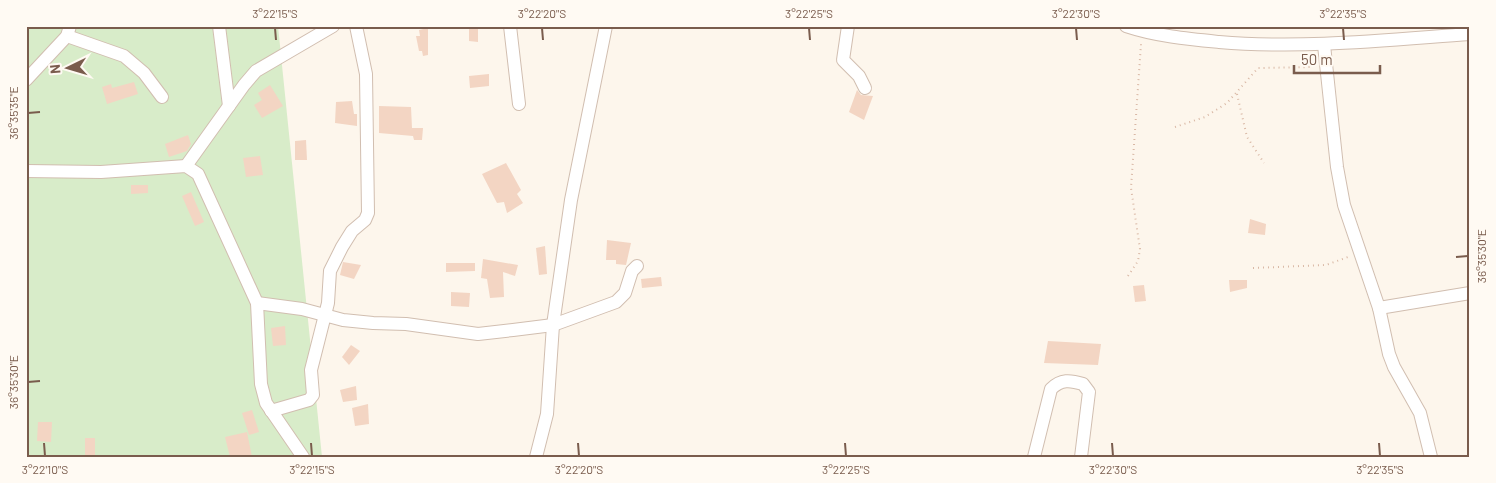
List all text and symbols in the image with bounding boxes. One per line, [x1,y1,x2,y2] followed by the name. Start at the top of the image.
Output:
[252,6,298,20] text: 3°22'15"S
[518,6,566,20] text: 3°22'20"S
[785,6,833,20] text: 3°22'25"S
[1052,6,1100,20] text: 3°22'30"S
[1319,6,1367,20] text: 3°22'35"S
[42,42,92,92] north arrow
[1294,42,1380,74] scale bar
[1301,50,1333,68] text: 50 m
[46,64,63,75] text: N
[6,86,20,140] text: 36°35'35"E
[1474,229,1488,283] text: 36°35'30"E
[6,355,20,409] text: 36°35'30"E
[22,462,68,476] text: 3°22'10"S
[289,462,335,476] text: 3°22'15"S
[555,462,603,476] text: 3°22'20"S
[822,462,870,476] text: 3°22'25"S
[1089,462,1137,476] text: 3°22'30"S
[1356,462,1404,476] text: 3°22'35"S

